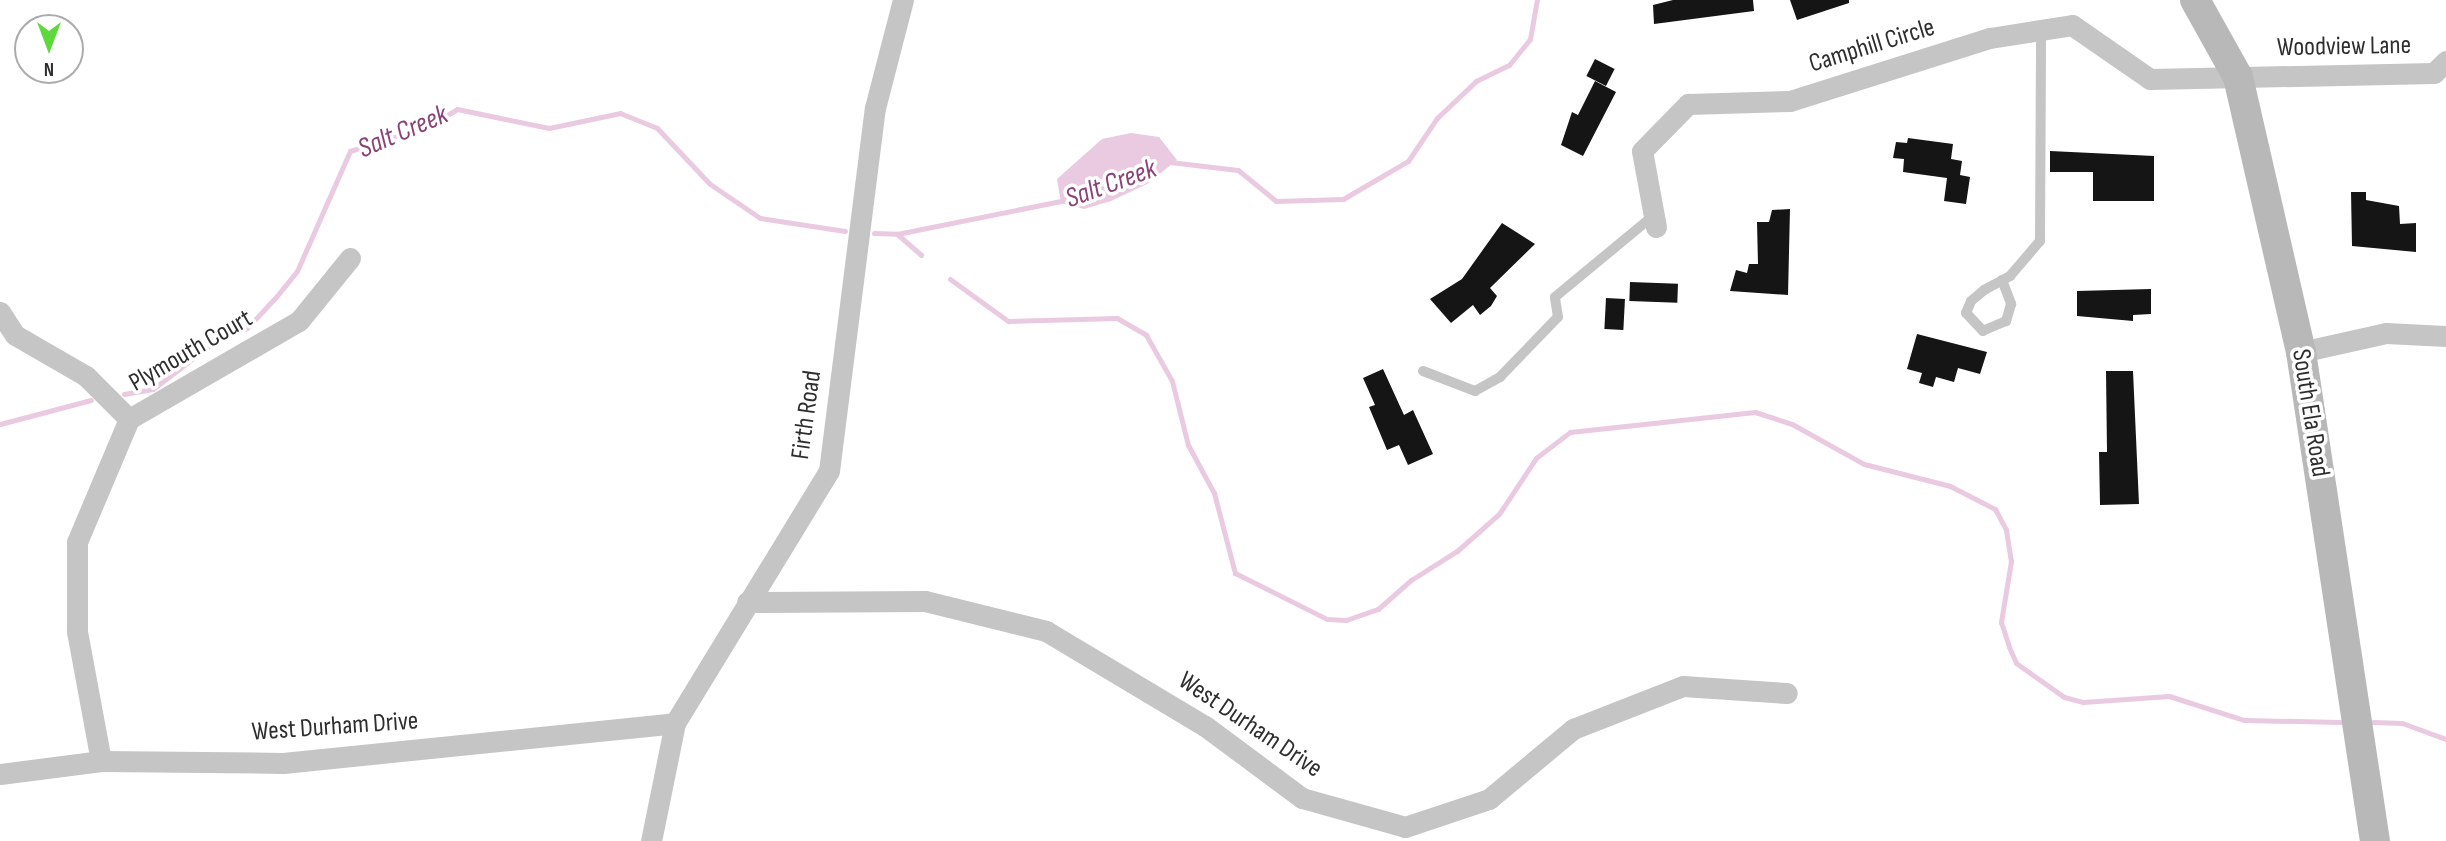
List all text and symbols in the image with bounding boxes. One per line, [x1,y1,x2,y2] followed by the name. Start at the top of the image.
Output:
[1805,12,1939,80] street label: Camphill Circle
[14,14,84,84] north arrow
[2277,30,2411,64] street label: Woodview Lane
[44,57,54,80] text: N
[353,98,453,166] water label: Salt Creek
[1061,152,1161,216] water label: Salt Creek
[124,303,258,399] street label: Plymouth Court
[2285,347,2335,479] street label: South Ela Road
[785,369,829,461] street label: Firth Road
[1172,665,1328,785] street label: West Durham Drive
[251,706,419,748] street label: West Durham Drive

